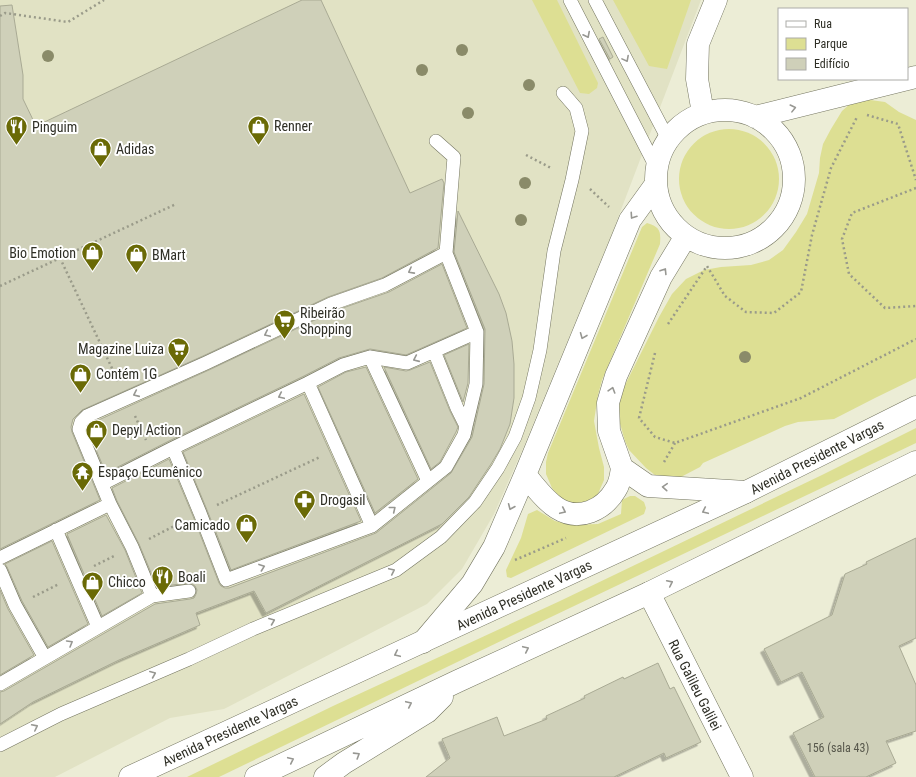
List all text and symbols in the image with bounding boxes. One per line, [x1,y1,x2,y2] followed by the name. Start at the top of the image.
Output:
[778,8,908,80] legend
[814,17,832,31] text: Rua
[583,30,590,38] one-way arrow
[814,37,848,51] text: Parque
[622,55,629,62] one-way arrow
[814,57,850,71] text: Edifício
[790,104,796,112] one-way arrow
[245,113,271,146] shop icon: Renner
[3,114,29,147] restaurant icon: Pinguim
[274,118,312,134] place label: Renner
[32,119,77,135] place label: Pinguim
[87,136,113,169] shop icon: Adidas
[116,141,154,157] place label: Adidas
[631,212,638,219] one-way arrow
[79,240,105,273] shop icon: Bio Emotion
[123,242,149,275] shop icon: BMart
[9,245,76,261] place label: Bio Emotion
[152,247,186,263] place label: BMart
[408,267,415,274] one-way arrow
[659,268,667,275] one-way arrow
[300,305,352,337] place label: Ribeirão Shopping
[271,308,297,341] supermarket icon: Ribeirão Shopping
[263,329,271,337] one-way arrow
[579,332,587,339] one-way arrow
[166,336,192,369] supermarket icon: Magazine Luiza
[78,341,164,357] place label: Magazine Luiza
[412,355,419,363] one-way arrow
[67,361,93,394] shop icon: Contém 1G
[96,366,157,382] place label: Contém 1G
[607,386,616,393] one-way arrow
[132,389,140,397] one-way arrow
[278,391,286,399] one-way arrow
[748,416,886,498] street label: Avenida Presidente Vargas
[84,417,110,450] shop icon: Depyl Action
[112,422,181,438] place label: Depyl Action
[70,459,96,492] temple icon: Espaço Ecumênico
[98,464,202,480] place label: Espaço Ecumênico
[662,483,668,492] one-way arrow
[291,487,317,520] pharmacy icon: Drogasil
[320,492,366,508] place label: Drogasil
[508,504,516,511] one-way arrow
[558,506,566,514] one-way arrow
[702,506,710,514] one-way arrow
[388,507,395,514] one-way arrow
[233,512,259,545] shop icon: Camicado
[174,517,230,533] place label: Camicado
[454,557,594,633] street label: Avenida Presidente Vargas
[259,563,266,571] one-way arrow
[149,564,175,597] restaurant icon: Boali
[388,568,395,576] one-way arrow
[80,569,106,602] shop icon: Chicco
[178,569,206,585] place label: Boali
[108,574,146,590] place label: Chicco
[666,580,673,588] one-way arrow
[268,618,276,626] one-way arrow
[665,637,725,733] street label: Rua Galileu Galilei
[66,641,73,648] one-way arrow
[522,646,530,654] one-way arrow
[393,649,401,657] one-way arrow
[150,670,157,678] one-way arrow
[160,693,300,769] street label: Avenida Presidente Vargas
[404,701,412,709] one-way arrow
[31,724,38,732] one-way arrow
[807,741,869,755] house number: 156 (sala 43)
[353,752,360,760] one-way arrow
[287,757,295,765] one-way arrow

